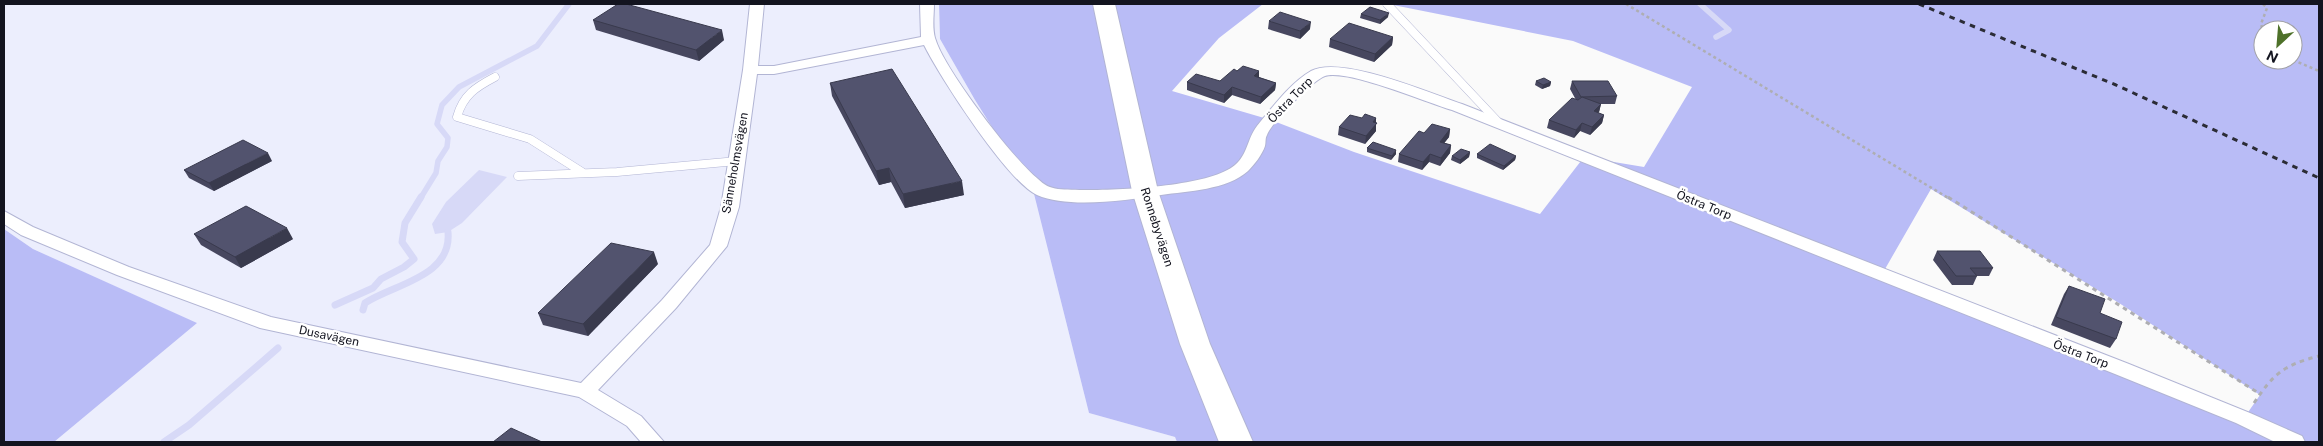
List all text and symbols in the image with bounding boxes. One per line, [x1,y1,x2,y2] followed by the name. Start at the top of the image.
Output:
[2253,20,2303,70] north arrow
[2264,47,2281,66] text: N
[1265,74,1315,126] street label: Östra Torp
[719,111,751,215] street label: Sänneholmsvägen
[1138,186,1176,268] street label: Ronnebyvägen
[1674,188,1734,222] street label: Östra Torp
[298,323,361,349] street label: Dusavägen
[2051,337,2111,371] street label: Östra Torp

